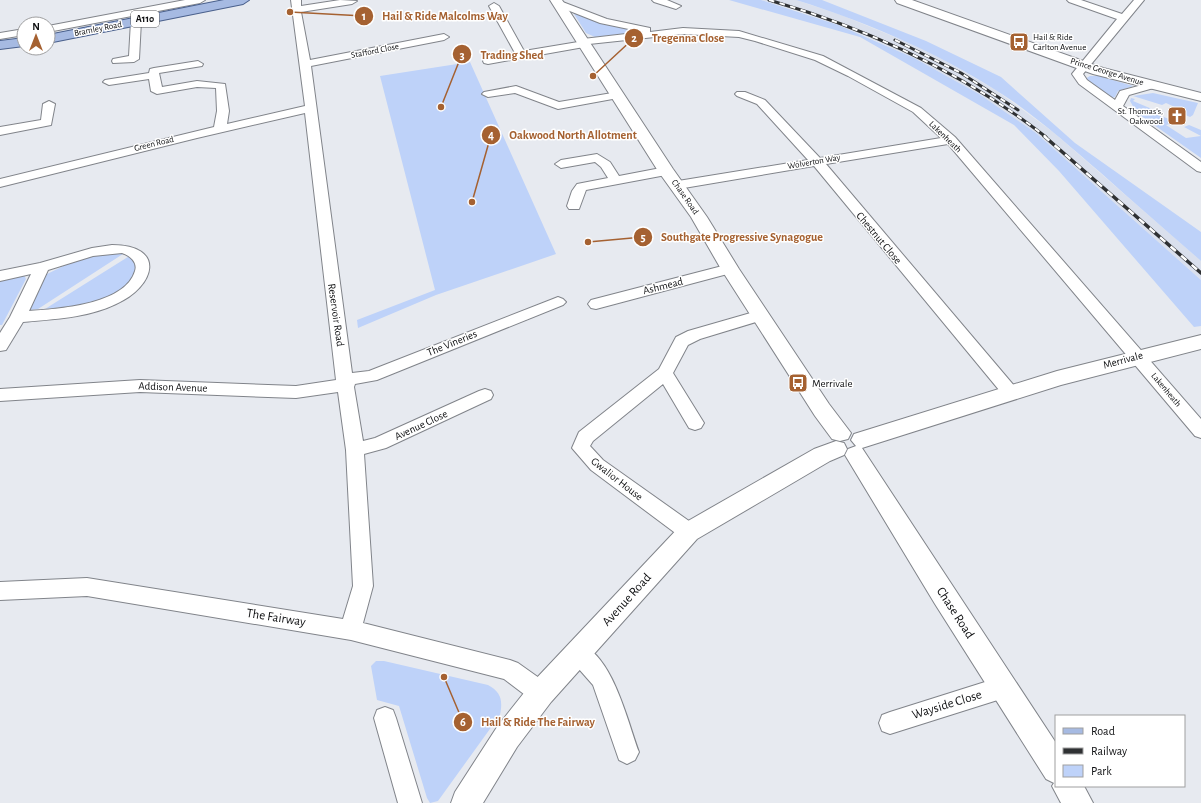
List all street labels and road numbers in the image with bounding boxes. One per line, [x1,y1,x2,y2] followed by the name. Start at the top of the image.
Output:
[131,11,159,27] road number: A110
[73,20,123,38] street label: Bramley Road
[350,42,400,60] street label: Stafford Close
[1069,57,1145,87] street label: Prince George Avenue
[927,119,963,155] street label: Lakenheath
[133,135,175,153] street label: Green Road
[787,153,841,171] street label: Wolverton Way
[670,178,700,216] street label: Chase Road
[854,210,904,266] street label: Chestnut Close
[642,276,684,296] street label: Ashmead
[326,283,346,347] street label: Reservoir Road
[425,328,479,358] street label: The Vineries
[1102,349,1144,371] street label: Merrivale
[1149,371,1183,409] street label: Lakenheath
[138,380,208,394] street label: Addison Avenue
[393,408,449,442] street label: Avenue Close
[589,456,645,502] street label: Gwalior House
[600,571,654,629] street label: Avenue Road
[934,585,976,641] street label: Chase Road
[245,607,307,629] street label: The Fairway
[911,688,983,722] street label: Wayside Close

